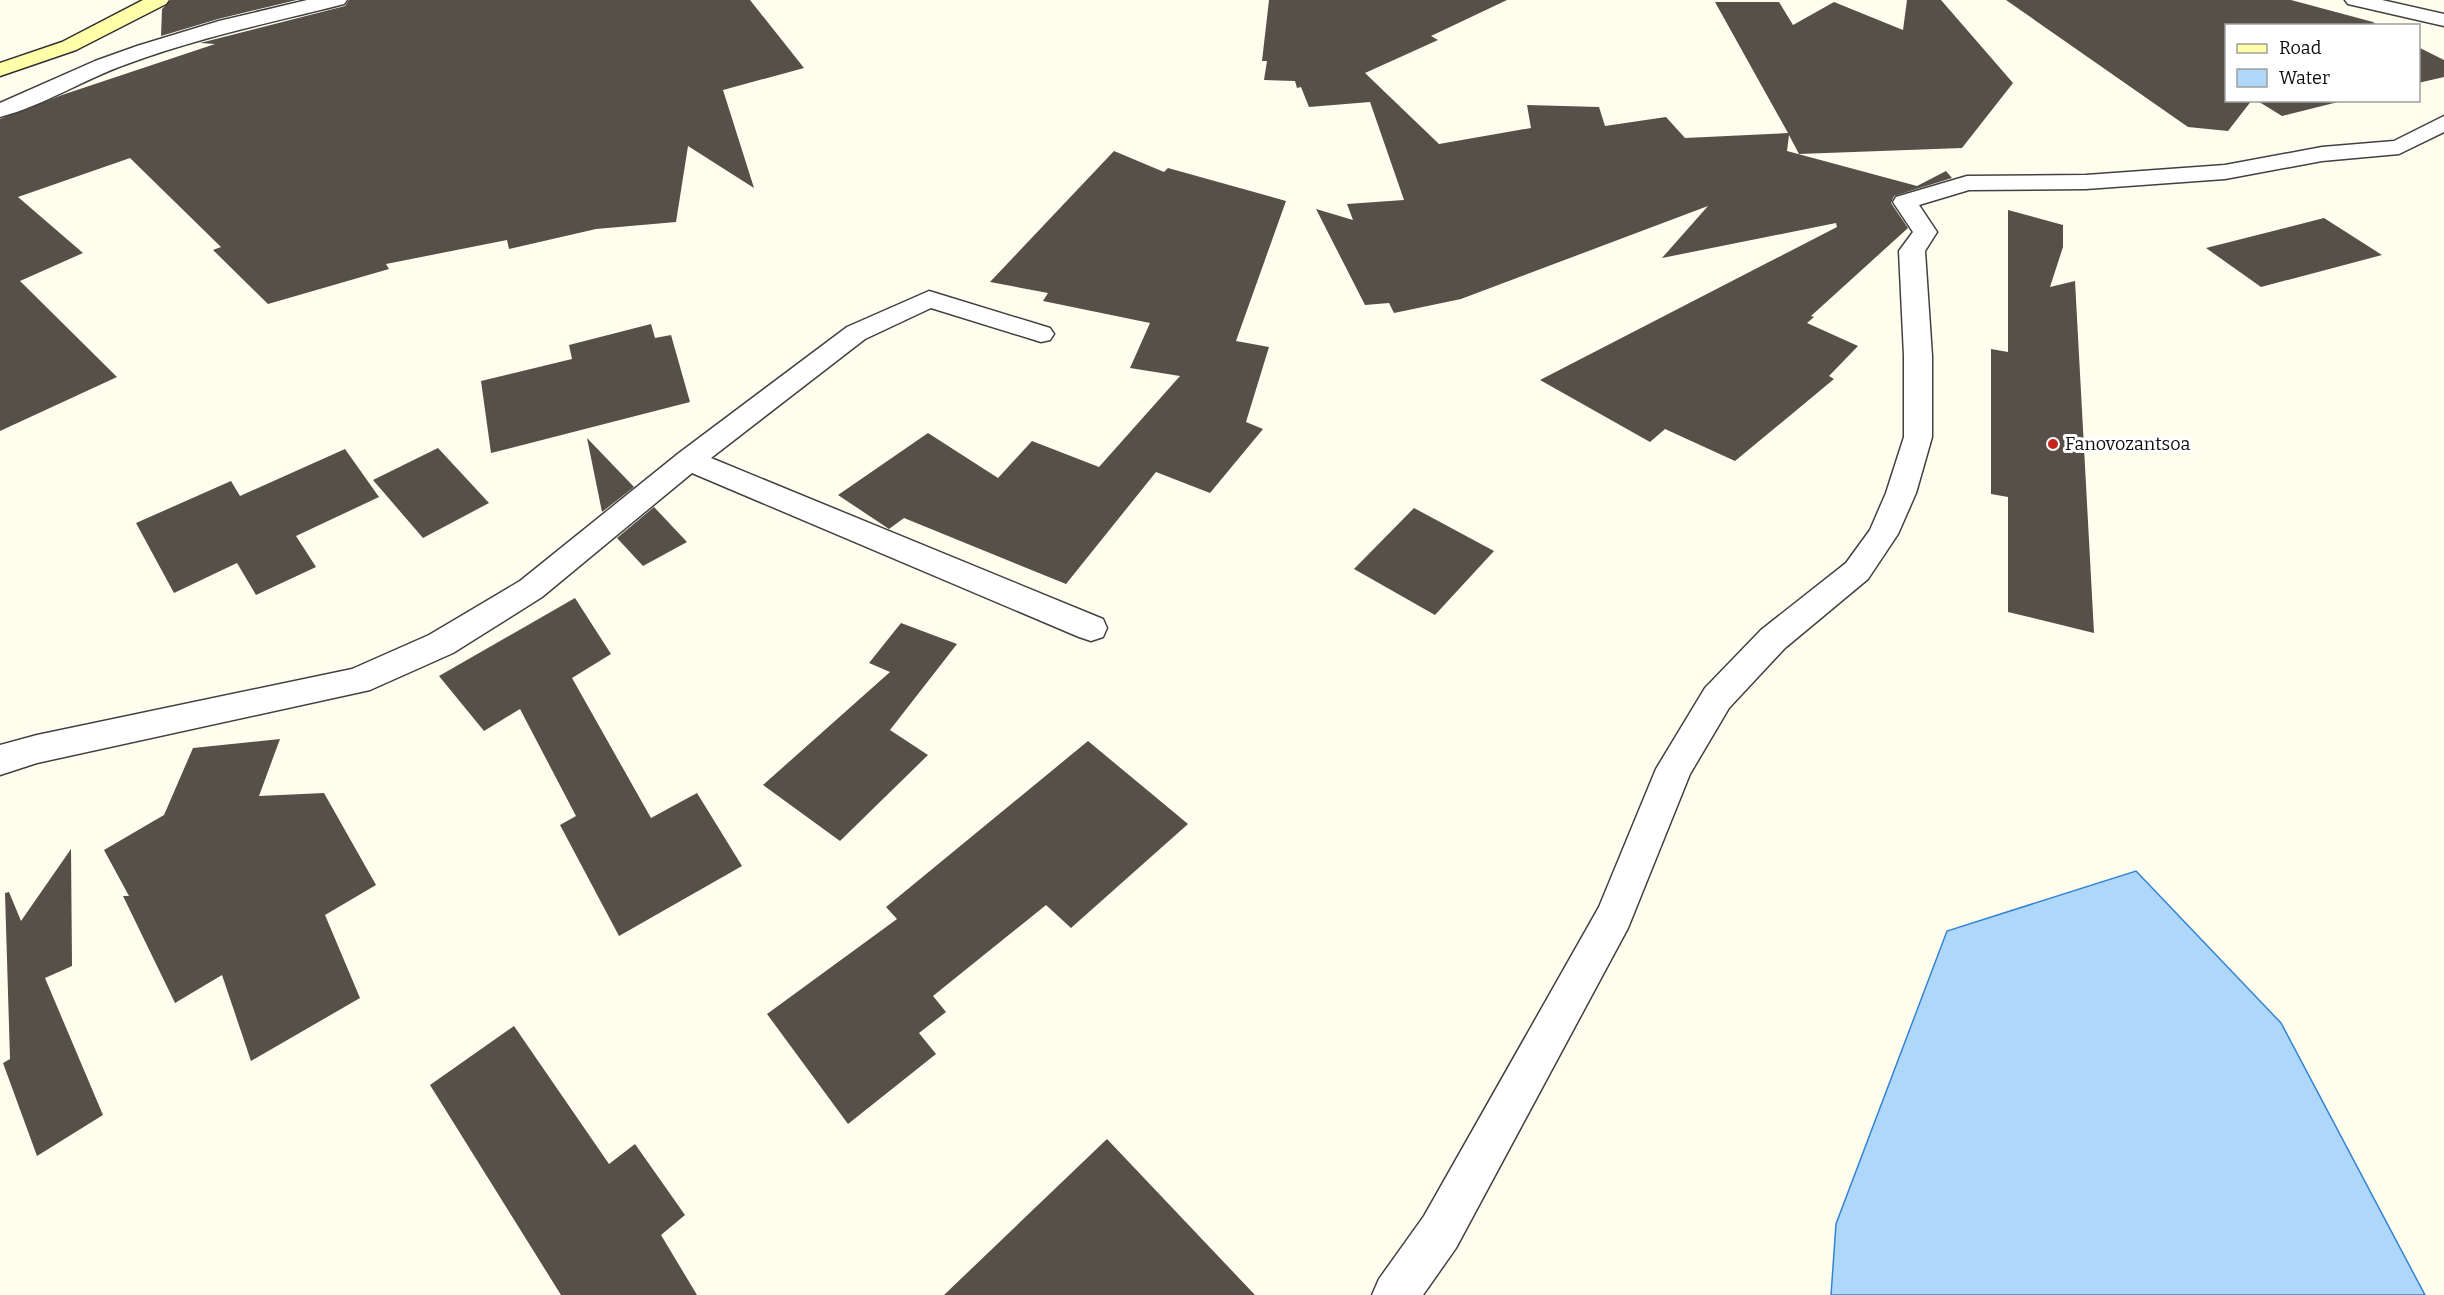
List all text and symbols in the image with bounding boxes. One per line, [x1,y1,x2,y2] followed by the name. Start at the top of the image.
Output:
[2225,24,2420,102] legend
[2279,37,2322,59] text: Road
[2279,67,2330,89] text: Water
[2065,433,2191,455] place label: Fanovozantsoa
[2046,437,2060,451] marker: Fanovozantsoa

